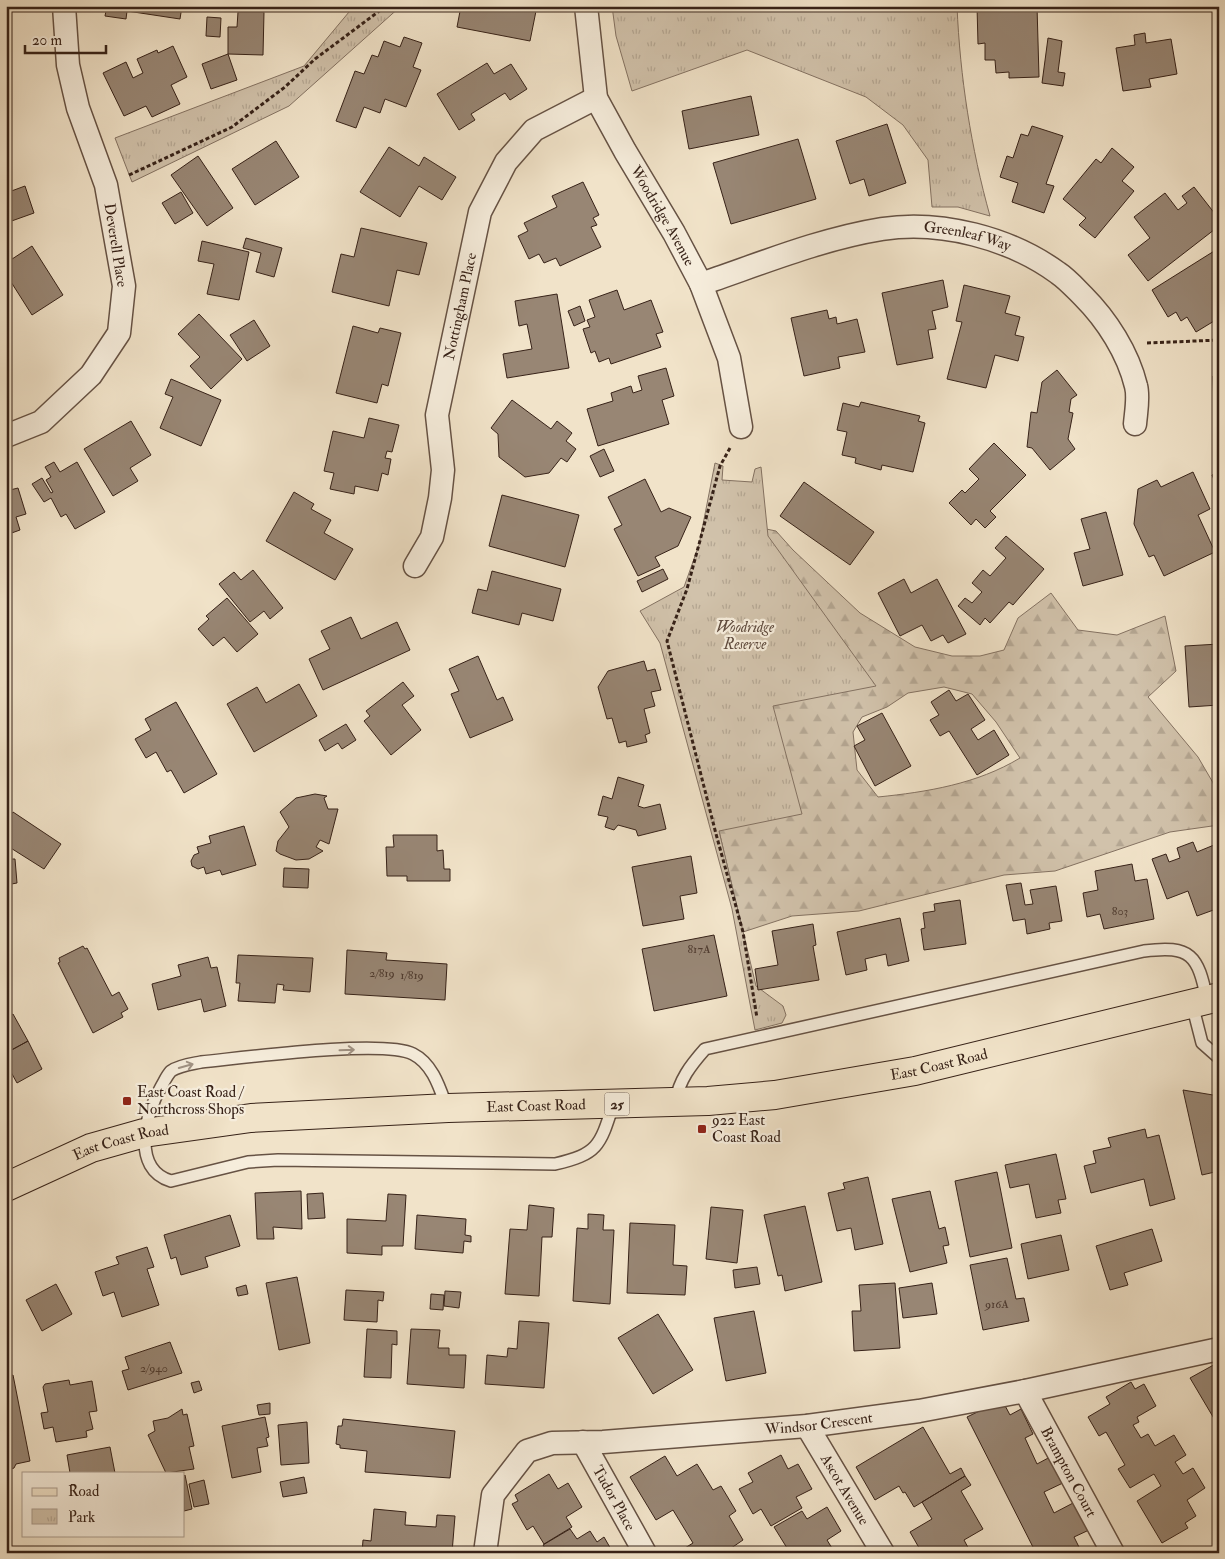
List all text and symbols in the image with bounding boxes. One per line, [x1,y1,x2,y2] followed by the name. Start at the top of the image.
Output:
[25,22,106,54] scale bar
[32,31,62,50] text: 20 m
[625,161,699,270] street label: Woodridge Avenue
[99,202,132,288] street label: Deverell Place
[923,218,1014,256] street label: Greenleaf Way
[440,251,481,362] street label: Nottingham Place
[716,618,775,654] park label: Woodridge Reserve
[1112,904,1128,919] house number: 803
[687,942,711,957] house number: 817A
[369,966,395,981] house number: 2/819
[400,968,424,983] house number: 1/819
[339,1045,355,1055] one-way arrow
[889,1045,990,1085] street label: East Coast Road
[178,1060,194,1070] one-way arrow
[137,1083,245,1120] place label: East Coast Road / Northcross Shops
[604,1092,630,1116] road number: 25
[121,1095,133,1107] marker: East Coast Road / Northcross Shops
[486,1095,587,1117] street label: East Coast Road
[711,1111,782,1147] place label: 922 East Coast Road
[70,1121,171,1165] street label: East Coast Road
[696,1123,708,1135] marker: 922 East Coast Road
[984,1297,1009,1312] house number: 916A
[140,1361,168,1376] house number: 2/940
[763,1408,874,1439] street label: Windsor Crescent
[1036,1424,1101,1521] street label: Brampton Court
[816,1450,873,1529] street label: Ascot Avenue
[588,1462,640,1534] street label: Tudor Place
[22,1472,185,1536] legend
[68,1482,100,1501] text: Road
[68,1508,95,1527] text: Park

